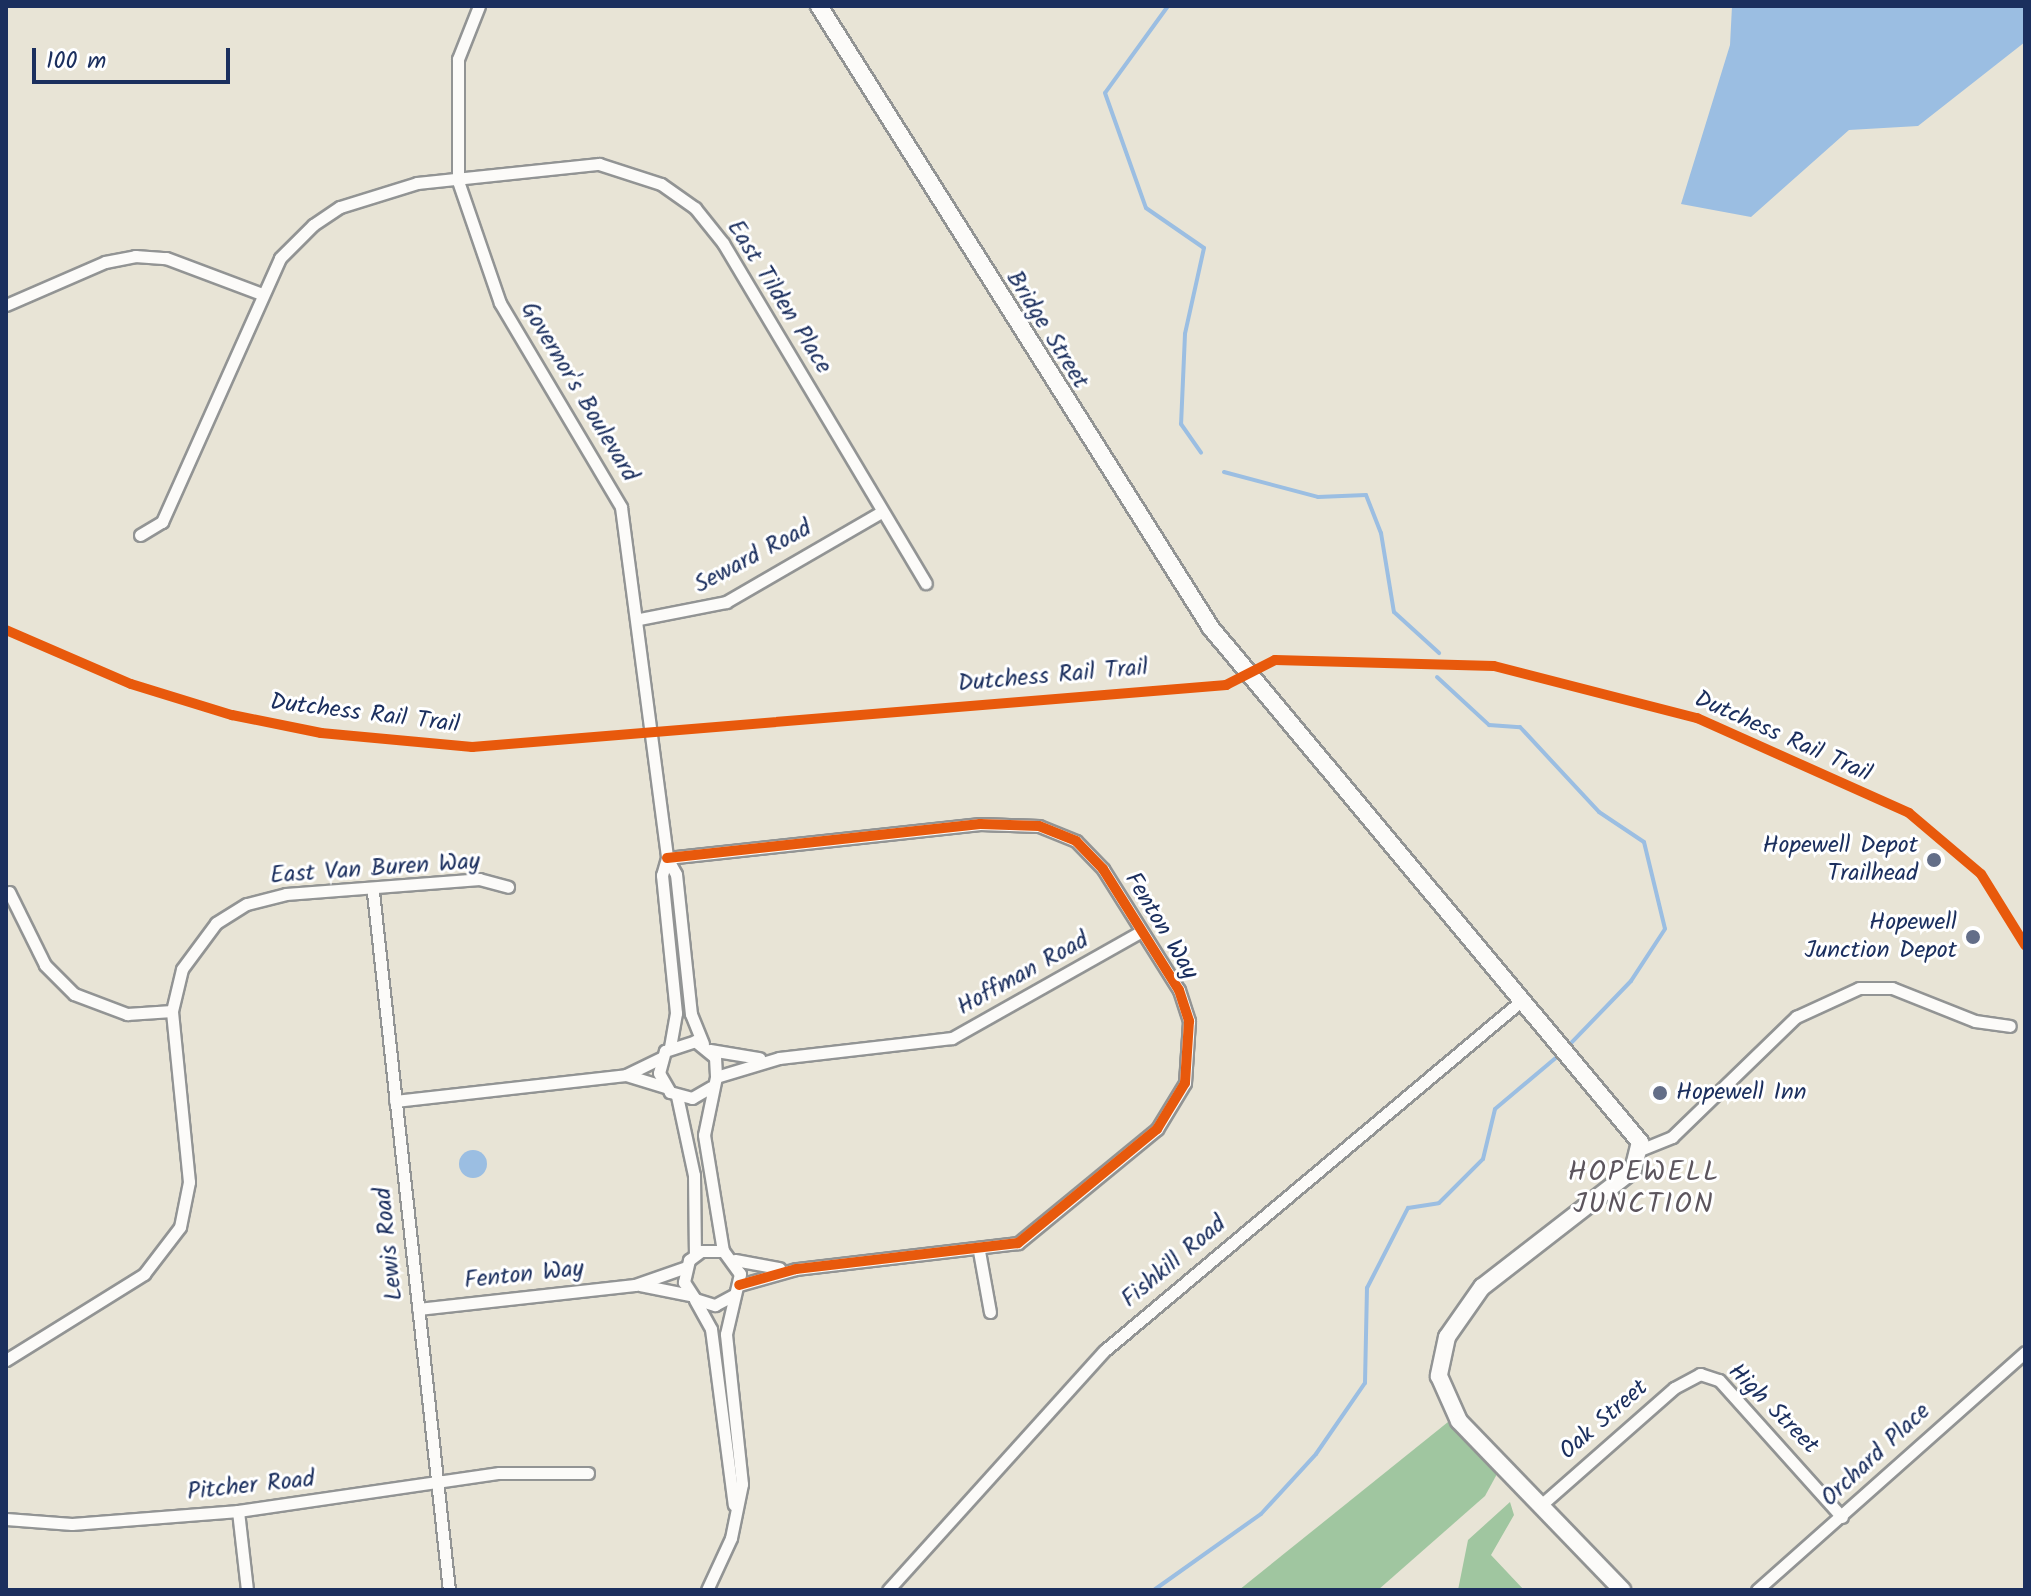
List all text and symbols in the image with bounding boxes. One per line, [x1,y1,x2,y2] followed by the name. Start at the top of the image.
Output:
[36,32,234,82] scale bar
[46,42,106,81] text: 100 m
[720,215,838,379] street label: East Tilden Place
[999,266,1095,394] street label: Bridge Street
[514,297,644,487] street label: Governor's Boulevard
[689,514,817,600] street label: Seward Road
[957,653,1149,699] street label: Dutchess Rail Trail
[1690,685,1876,789] street label: Dutchess Rail Trail
[269,688,461,740] street label: Dutchess Rail Trail
[1763,832,1918,888] place label: Hopewell Depot Trailhead
[269,847,481,891] street label: East Van Buren Way
[1925,851,1943,869] marker: Hopewell Depot Trailhead
[1118,867,1204,985] street label: Fenton Way
[1805,909,1957,965] place label: Hopewell Junction Depot
[952,926,1094,1022] street label: Hoffman Road
[1964,928,1982,946] marker: Hopewell Junction Depot
[1676,1079,1807,1107] place label: Hopewell Inn
[1651,1084,1669,1102] marker: Hopewell Inn
[1568,1156,1720,1222] district label: HOPEWELL JUNCTION
[369,1186,409,1302] street label: Lewis Road
[1116,1210,1232,1314] street label: Fishkill Road
[463,1254,585,1296] street label: Fenton Way
[1722,1358,1824,1460] street label: High Street
[1554,1374,1654,1466] street label: Oak Street
[1815,1397,1937,1513] street label: Orchard Place
[186,1465,316,1507] street label: Pitcher Road

